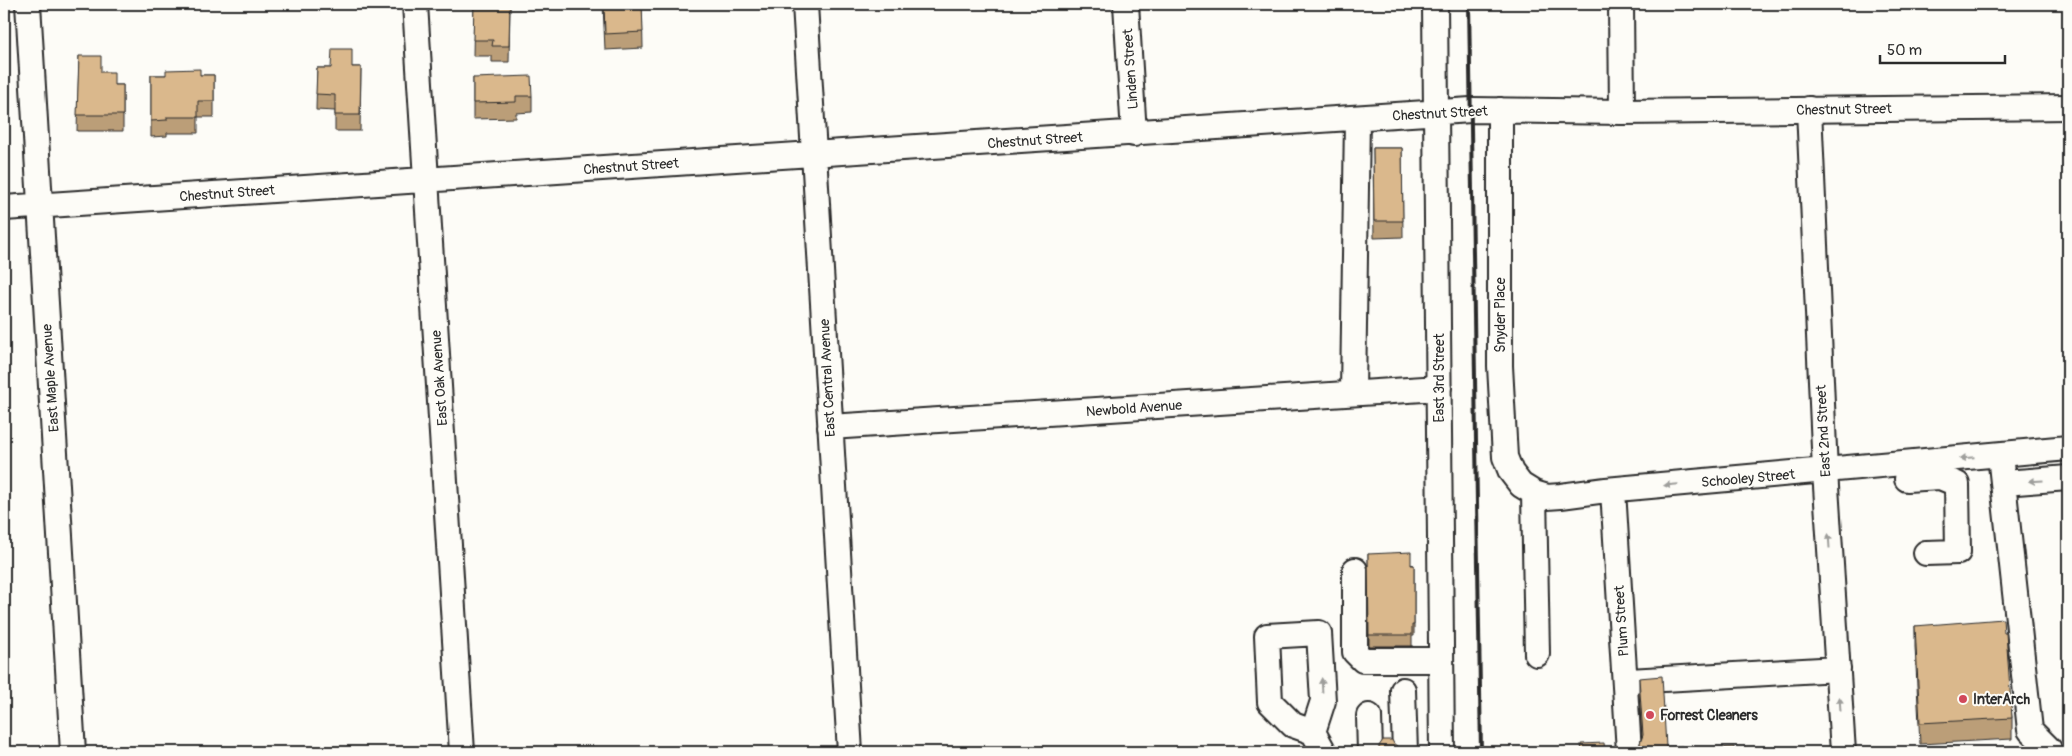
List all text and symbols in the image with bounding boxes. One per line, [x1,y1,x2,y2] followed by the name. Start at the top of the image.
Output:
[1119,28,1142,110] street label: Linden Street
[1880,32,2004,64] scale bar
[1887,41,1922,60] text: 50 m
[1796,100,1892,119] street label: Chestnut Street
[1392,102,1489,124] street label: Chestnut Street
[987,129,1084,152] street label: Chestnut Street
[583,155,680,178] street label: Chestnut Street
[179,182,276,205] street label: Chestnut Street
[1492,277,1509,353] street label: Snyder Place
[816,318,839,438] street label: East Central Avenue
[38,323,63,433] street label: East Maple Avenue
[428,329,451,426] street label: East Oak Avenue
[1431,333,1448,423] street label: East 3rd Street
[1813,384,1834,478] street label: East 2nd Street
[1085,397,1183,420] street label: Newbold Avenue
[1959,454,1975,462] one-way arrow
[1700,466,1796,491] street label: Schooley Street
[2028,477,2044,485] one-way arrow
[1663,481,1679,489] one-way arrow
[1825,533,1833,549] one-way arrow
[1611,585,1632,657] street label: Plum Street
[1318,677,1326,693] one-way arrow
[1973,691,2030,708] place label: InterArch
[1957,693,1969,705] marker: InterArch
[1836,695,1844,711] one-way arrow
[1660,707,1759,724] place label: Forrest Cleaners
[1644,709,1656,721] marker: Forrest Cleaners

